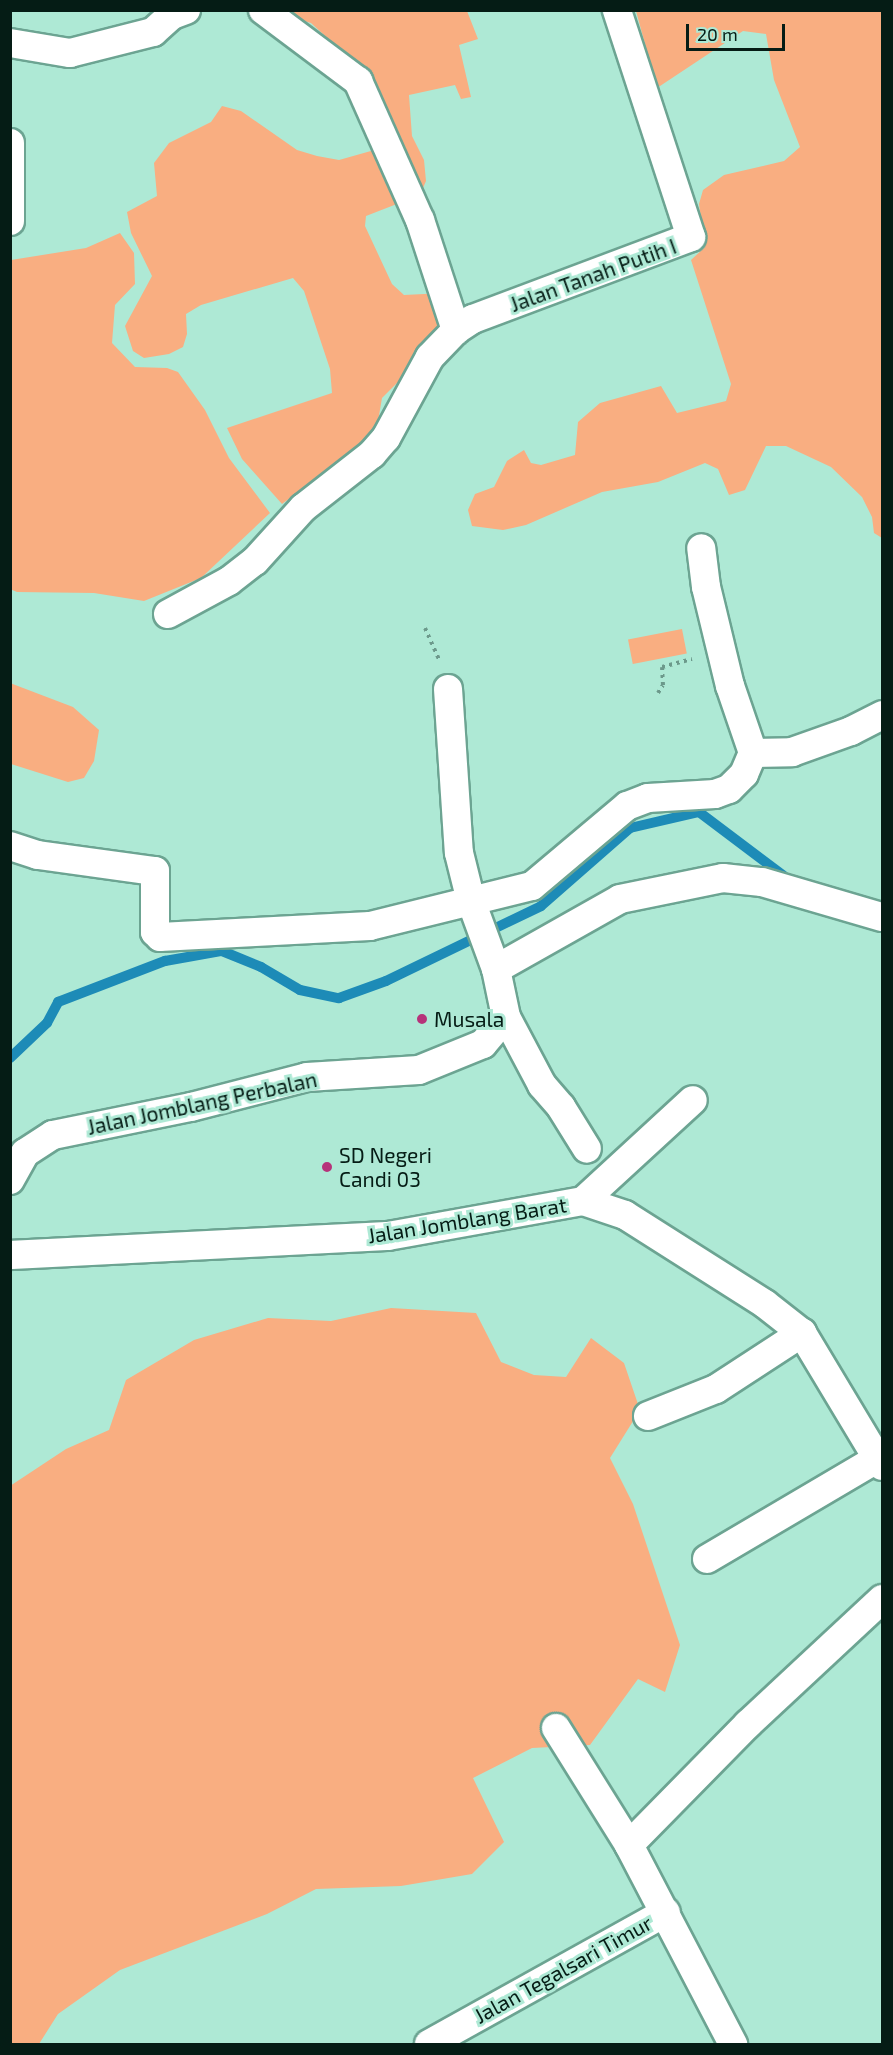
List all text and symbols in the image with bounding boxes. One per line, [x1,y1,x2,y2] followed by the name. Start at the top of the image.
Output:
[689,12,788,50] scale bar
[697,23,738,45] text: 20 m
[506,233,680,317] street label: Jalan Tanah Putih I
[434,1006,504,1032] place label: Musala
[415,1012,429,1026] marker: Musala
[85,1066,319,1140] street label: Jalan Jomblang Perbalan
[339,1142,432,1192] place label: SD Negeri Candi 03
[320,1160,334,1174] marker: SD Negeri Candi 03
[365,1192,569,1248] street label: Jalan Jomblang Barat
[469,1909,657,2029] street label: Jalan Tegalsari Timur

